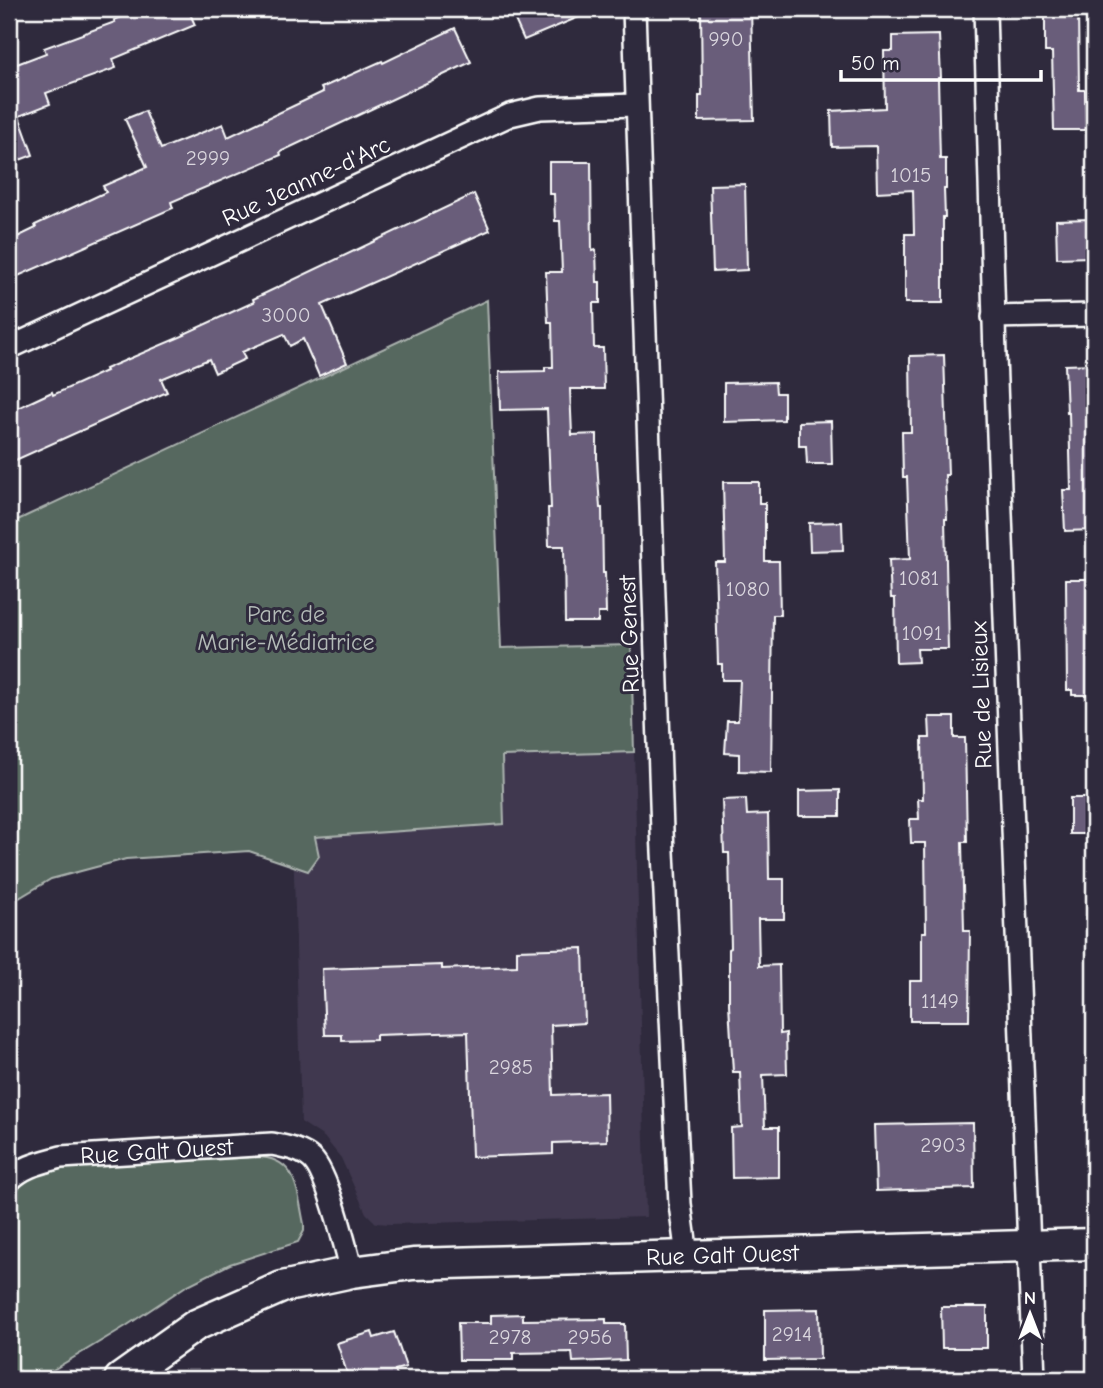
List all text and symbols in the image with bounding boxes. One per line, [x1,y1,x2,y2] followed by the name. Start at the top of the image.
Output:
[708,27,744,51] house number: 990
[841,38,1040,82] scale bar
[851,51,900,75] text: 50 m
[218,130,394,232] street label: Rue Jeanne-d'Arc
[186,146,230,170] house number: 2999
[891,163,931,187] house number: 1015
[262,303,311,327] house number: 3000
[899,566,939,590] house number: 1081
[613,573,645,693] street label: Rue Genest
[726,577,770,601] house number: 1080
[197,600,375,656] park label: Parc de Marie-Médiatrice
[964,620,998,769] street label: Rue de Lisieux
[902,621,942,645] house number: 1091
[921,989,959,1013] house number: 1149
[489,1055,533,1079] house number: 2985
[79,1132,235,1170] street label: Rue Galt Ouest
[920,1133,966,1157] house number: 2903
[646,1239,800,1271] street label: Rue Galt Ouest
[995,1280,1064,1350] north arrow
[1024,1287,1036,1309] text: N
[772,1322,812,1346] house number: 2914
[489,1325,531,1349] house number: 2978
[568,1325,612,1349] house number: 2956

